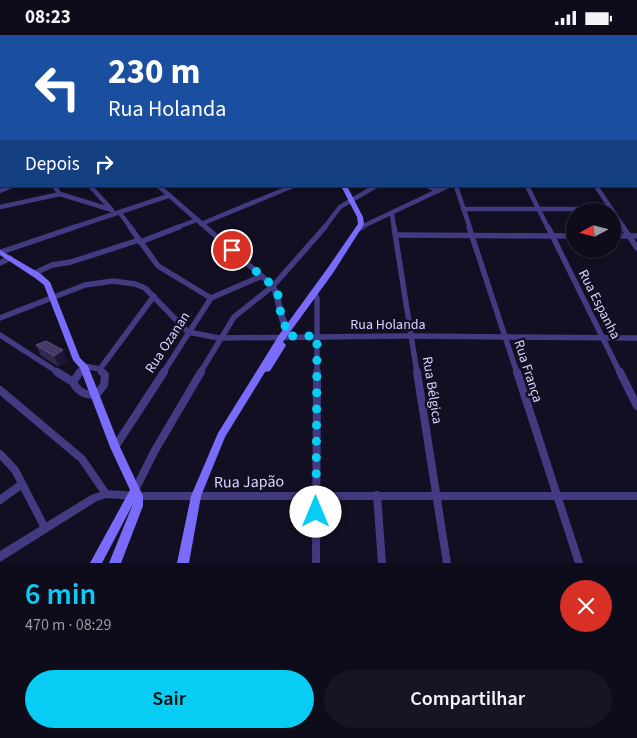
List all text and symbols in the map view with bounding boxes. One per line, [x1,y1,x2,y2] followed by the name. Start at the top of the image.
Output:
[25,4,71,31] text: 08:23
[108,47,200,97] text: 230 m
[25,55,90,120] icon: left
[108,93,226,125] text: Rua Holanda
[90,150,118,178] icon: right
[25,151,80,178] text: Depois
[566,203,621,257] north arrow
[566,203,621,258] map controls
[211,229,253,271] pin
[218,236,246,264] icon: arrive
[573,266,625,343] street label: Rua Espanha
[140,308,195,377] street label: Rua Ozanan
[350,315,426,335] street label: Rua Holanda
[509,337,548,405] street label: Rua França
[417,355,447,425] street label: Rua Bélgica
[214,470,284,494] street label: Rua Japão
[289,485,341,537] position arrow
[25,573,96,616] text: 6 min
[560,580,612,632] button: close
[25,614,112,636] text: 470 m · 08:29
[25,670,314,728] button: Sair
[324,670,612,728] button: Compartilhar

